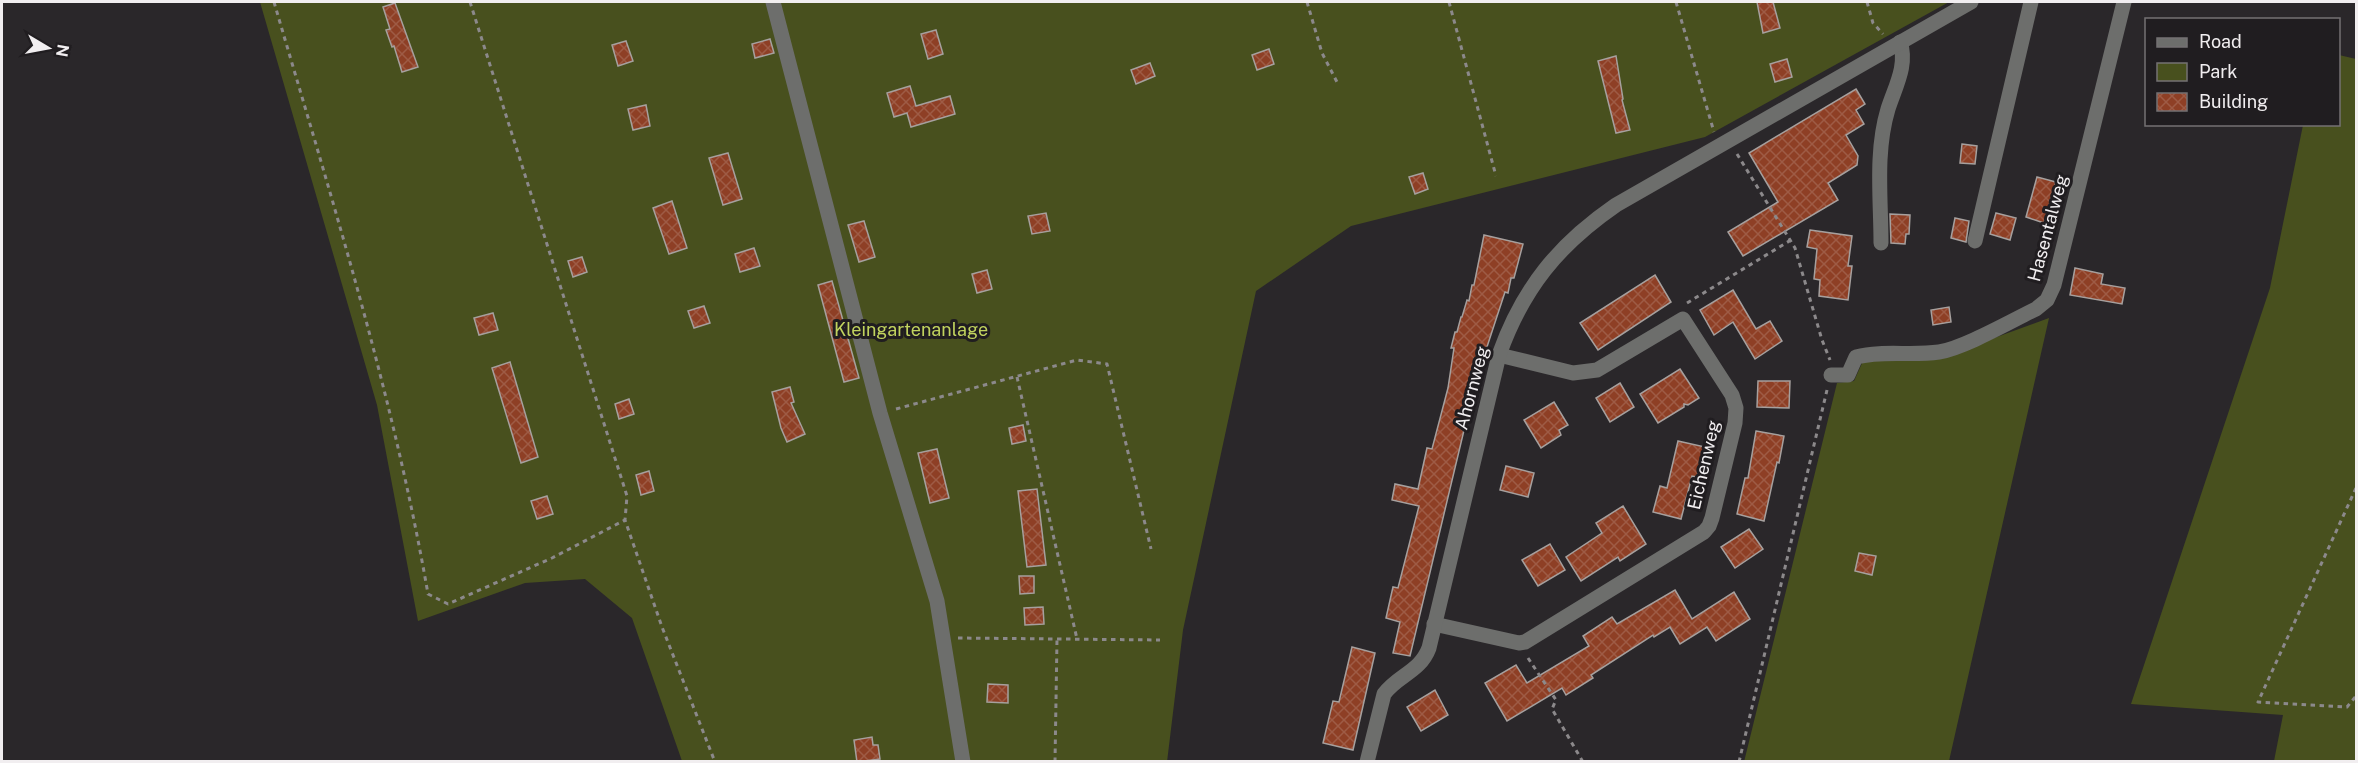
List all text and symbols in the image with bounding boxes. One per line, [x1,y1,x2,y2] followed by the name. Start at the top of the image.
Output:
[18,18,78,78] north arrow
[2145,18,2340,126] legend
[2199,31,2242,52] text: Road
[52,43,73,58] text: N
[2199,61,2237,82] text: Park
[2199,91,2268,112] text: Building
[2023,172,2072,284] street label: Hasentalweg
[834,319,988,340] park label: Kleingartenanlage
[1450,344,1493,432] street label: Ahornweg
[1683,418,1724,512] street label: Eichenweg

